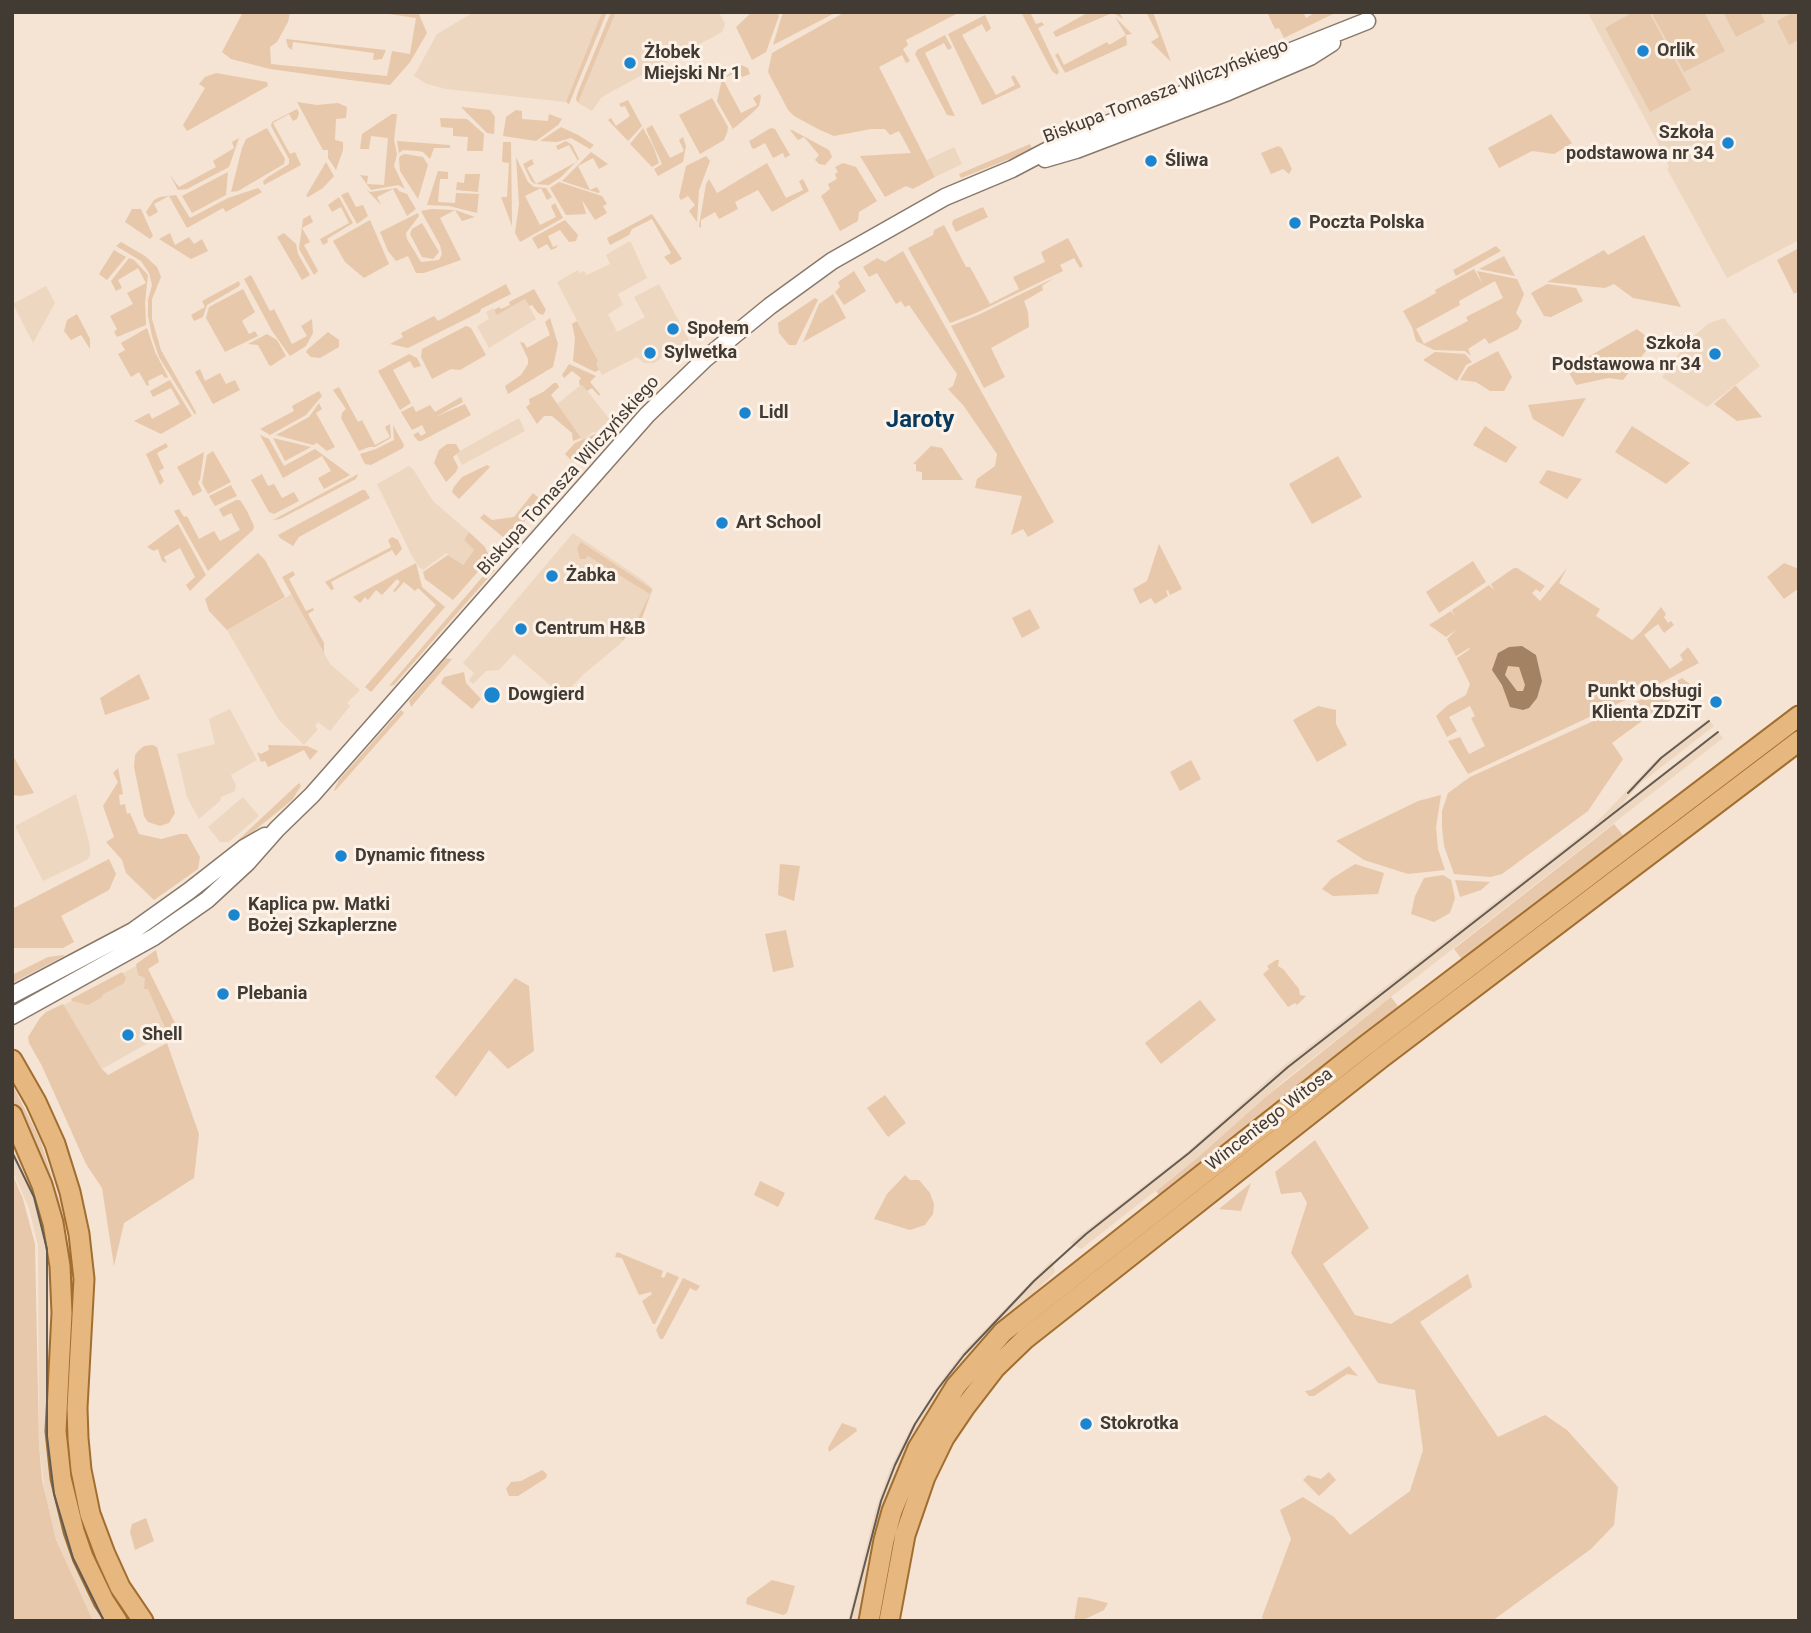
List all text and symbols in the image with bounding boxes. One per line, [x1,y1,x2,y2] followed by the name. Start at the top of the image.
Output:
[1040,35,1292,149] street label: Biskupa Tomasza Wilczyńskiego
[1657,40,1695,62] place label: Orlik
[644,42,741,84] place label: Żłobek Miejski Nr 1
[1635,43,1651,59] marker: Orlik
[622,55,638,71] marker: Żłobek Miejski Nr 1
[1566,122,1714,164] place label: Szkoła podstawowa nr 34
[1720,135,1736,151] marker: Szkoła podstawowa nr 34
[1165,150,1208,172] place label: Śliwa
[1143,153,1159,169] marker: Śliwa
[1309,212,1424,234] place label: Poczta Polska
[1287,215,1303,231] marker: Poczta Polska
[687,318,749,340] place label: Społem
[665,321,681,337] marker: Społem
[1552,333,1701,376] place label: Szkoła Podstawowa nr 34
[664,342,737,364] place label: Sylwetka
[642,345,658,361] marker: Sylwetka
[1707,346,1723,362] marker: Szkoła Podstawowa nr 34
[474,372,664,580] street label: Biskupa Tomasza Wilczyńskiego
[759,402,788,424] place label: Lidl
[737,405,753,421] marker: Lidl
[886,407,954,435] district label: Jaroty
[736,512,821,534] place label: Art School
[714,515,730,531] marker: Art School
[566,565,616,587] place label: Żabka
[544,568,560,584] marker: Żabka
[535,618,645,640] place label: Centrum H&B
[513,621,529,637] marker: Centrum H&B
[1588,681,1702,724] place label: Punkt Obsługi Klienta ZDZiT
[508,684,584,706] place label: Dowgierd
[482,685,502,705] marker: Dowgierd
[1708,694,1724,710] marker: Punkt Obsługi Klienta ZDZiT
[355,845,485,867] place label: Dynamic fitness
[333,848,349,864] marker: Dynamic fitness
[248,894,397,936] place label: Kaplica pw. Matki Bożej Szkaplerzne
[226,907,242,923] marker: Kaplica pw. Matki Bożej Szkaplerzne
[237,983,307,1005] place label: Plebania
[215,986,231,1002] marker: Plebania
[142,1024,182,1046] place label: Shell
[120,1027,136,1043] marker: Shell
[1202,1064,1338,1176] street label: Wincentego Witosa
[1100,1413,1179,1435] place label: Stokrotka
[1078,1416,1094,1432] marker: Stokrotka

